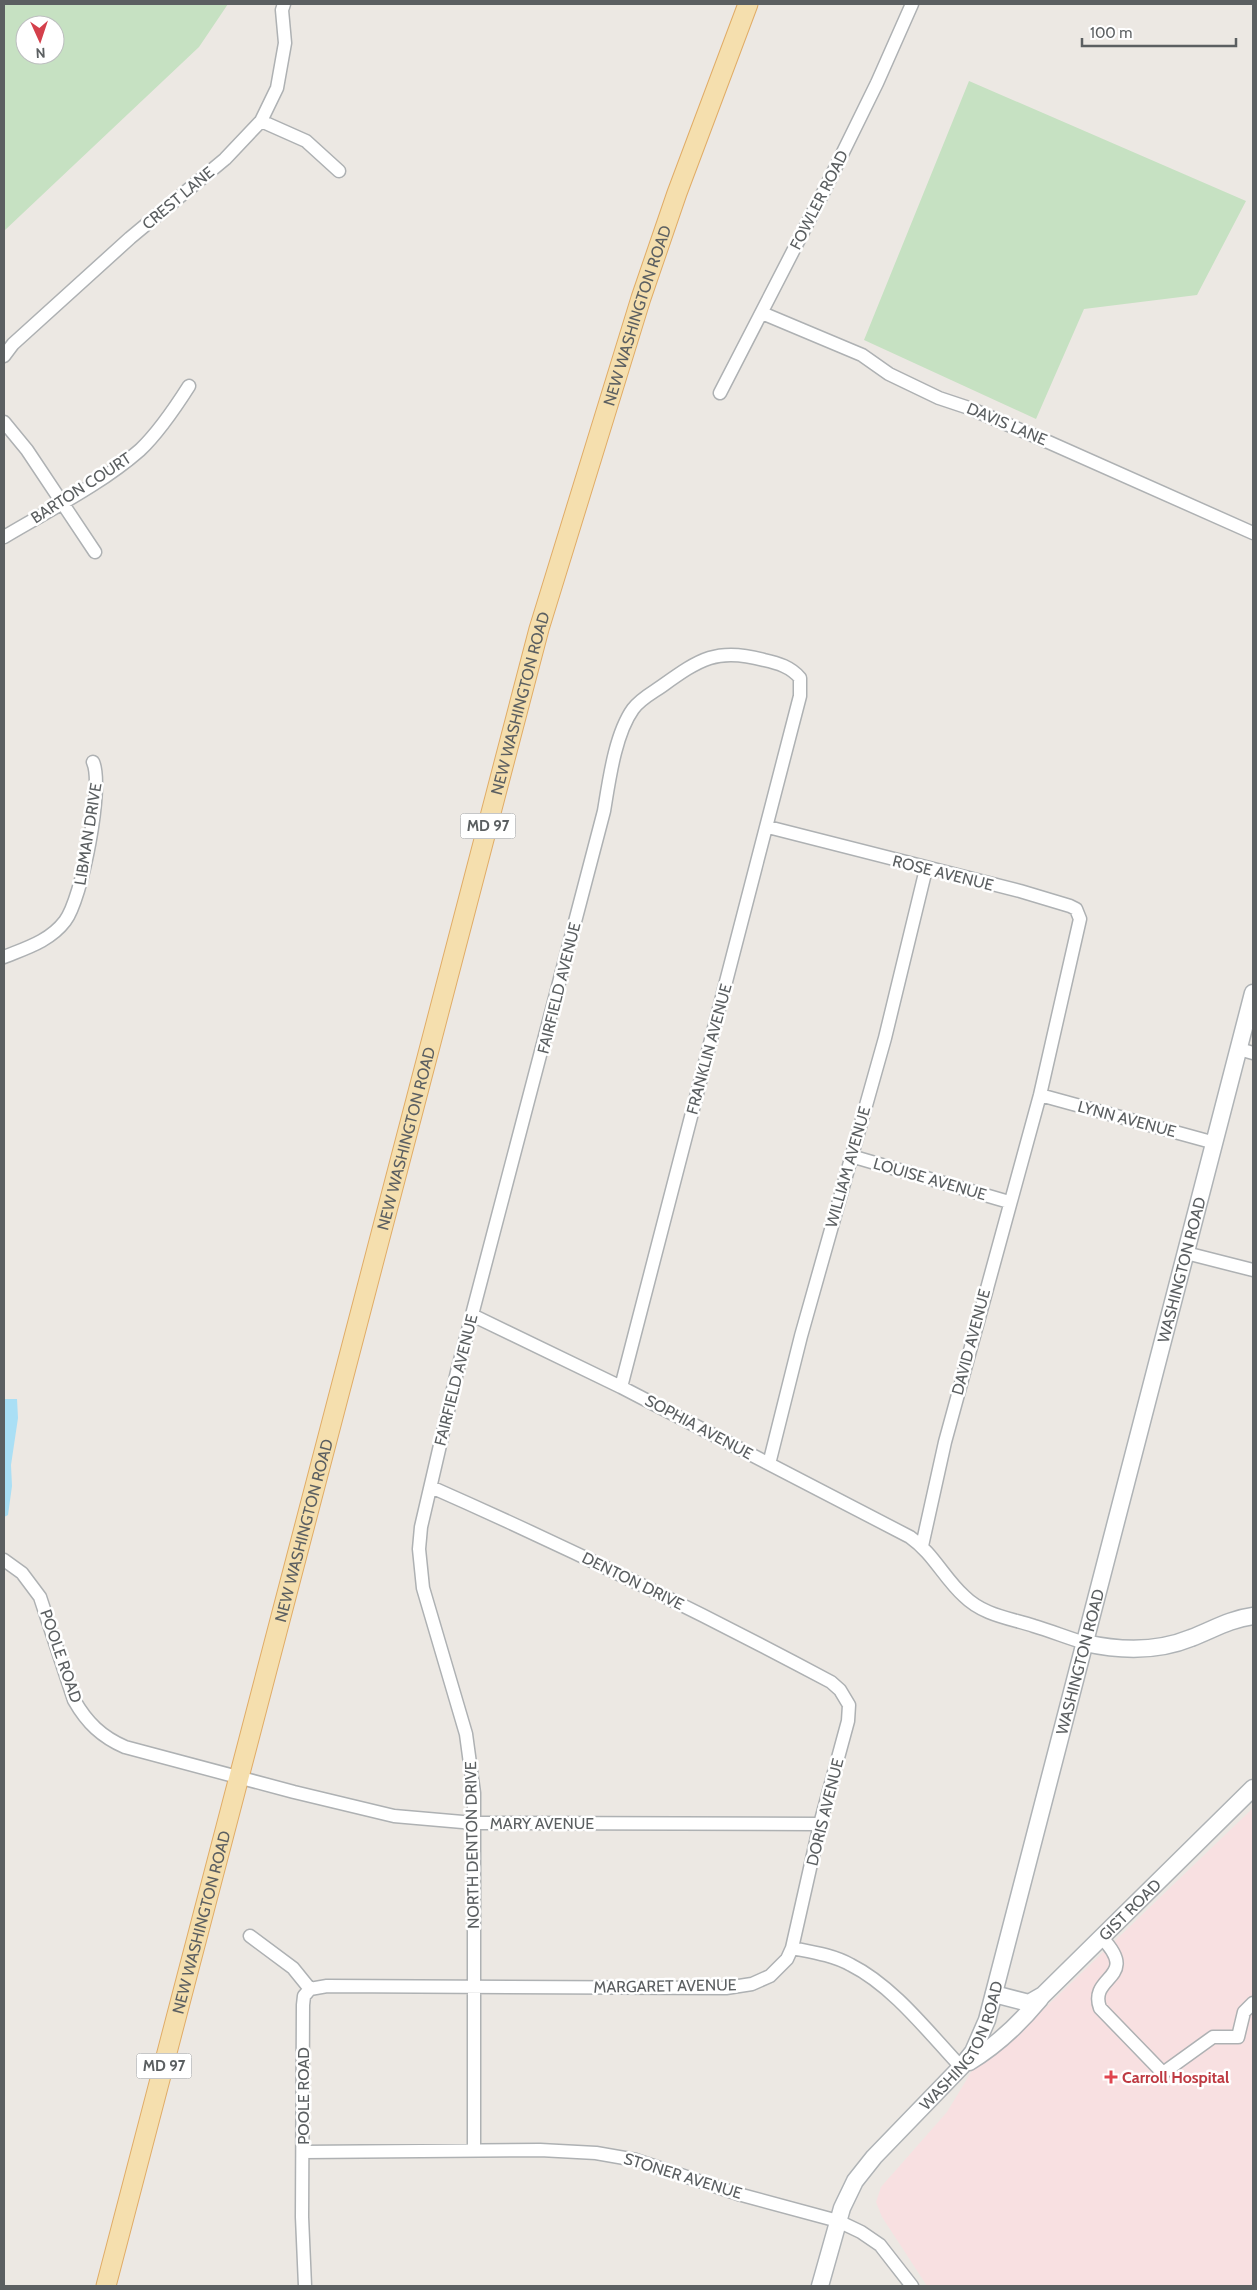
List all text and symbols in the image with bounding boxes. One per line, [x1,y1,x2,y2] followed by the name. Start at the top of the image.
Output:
[15,15,65,65] north arrow
[1082,15,1236,47] scale bar
[1090,24,1132,42] text: 100 m
[35,44,46,62] text: N
[786,147,852,253] street label: FOWLER ROAD
[138,162,218,234] street label: CREST LANE
[599,223,675,408] street label: NEW WASHINGTON ROAD
[964,399,1050,449] street label: DAVIS LANE
[27,448,135,527] street label: BARTON COURT
[487,609,553,797] street label: NEW WASHINGTON ROAD
[71,781,105,887] street label: LIBMAN DRIVE
[460,814,516,838] road number: MD 97
[891,851,995,895] street label: ROSE AVENUE
[533,920,585,1056] street label: FAIRFIELD AVENUE
[682,981,736,1116] street label: FRANKLIN AVENUE
[373,1045,439,1232] street label: NEW WASHINGTON ROAD
[1076,1097,1178,1141] street label: LYNN AVENUE
[822,1104,874,1230] street label: WILLIAM AVENUE
[871,1154,989,1204] street label: LOUISE AVENUE
[1153,1195,1209,1345] street label: WASHINGTON ROAD
[948,1287,994,1397] street label: DAVID AVENUE
[430,1312,482,1448] street label: FAIRFIELD AVENUE
[642,1391,756,1463] street label: SOPHIA AVENUE
[270,1437,336,1624] street label: NEW WASHINGTON ROAD
[579,1548,687,1614] street label: DENTON DRIVE
[1052,1587,1108,1737] street label: WASHINGTON ROAD
[36,1607,86,1705] street label: POOLE ROAD
[802,1756,848,1868] street label: DORIS AVENUE
[461,1761,483,1929] street label: NORTH DENTON DRIVE
[490,1814,594,1833] street label: MARY AVENUE
[168,1829,234,2016] street label: NEW WASHINGTON ROAD
[1095,1875,1165,1944] street label: GIST ROAD
[593,1975,737,1997] street label: MARGARET AVENUE
[915,1979,1006,2114] street label: WASHINGTON ROAD
[294,2047,313,2145] street label: POOLE ROAD
[136,2054,192,2078] road number: MD 97
[1122,2068,1229,2087] place label: Carroll Hospital
[1104,2070,1118,2084] marker: Carroll Hospital
[622,2149,745,2203] street label: STONER AVENUE

